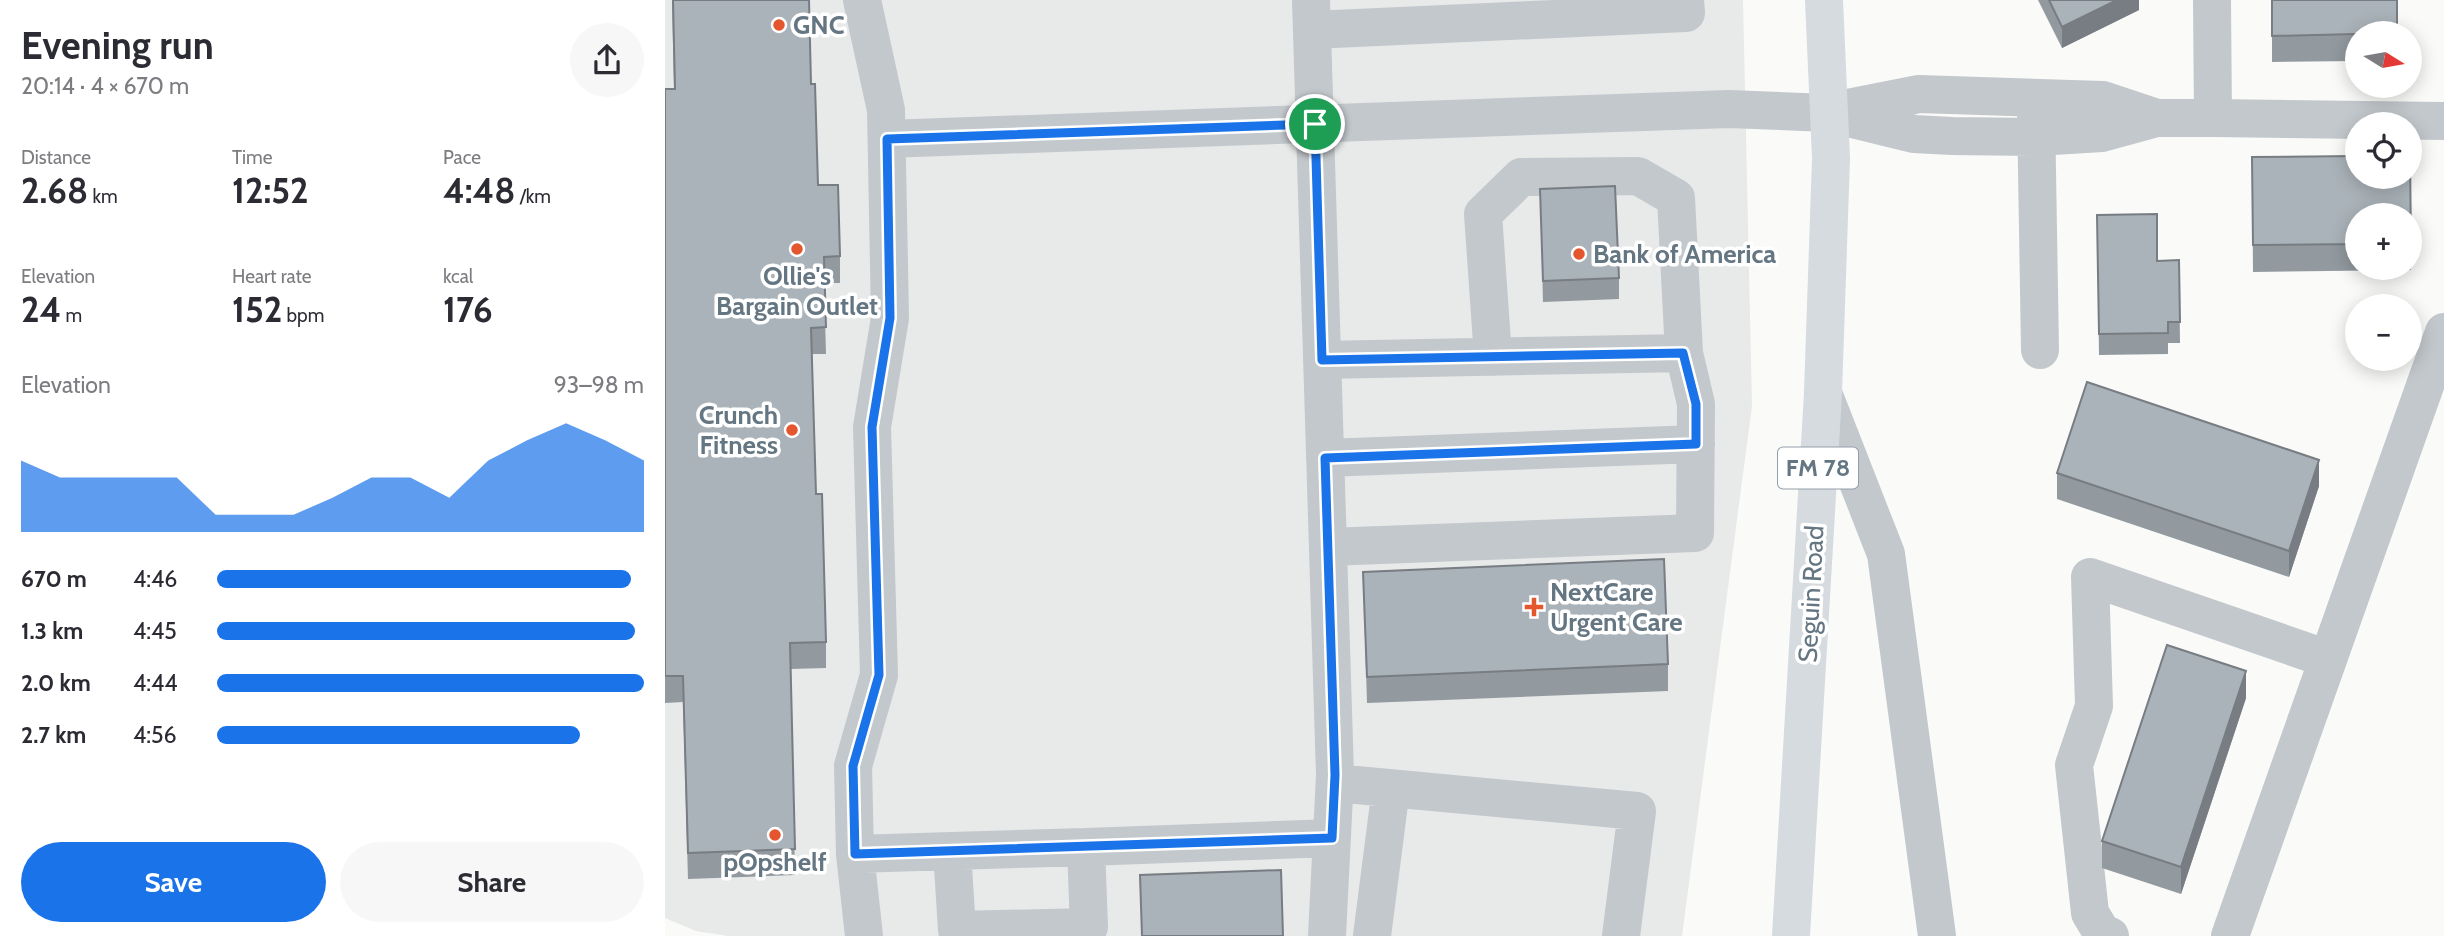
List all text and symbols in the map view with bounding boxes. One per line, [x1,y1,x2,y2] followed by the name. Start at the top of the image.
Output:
[793,9,845,41] place label: GNC
[771,17,787,33] marker: GNC
[2345,21,2422,98] north arrow
[2345,21,2422,371] map controls
[21,22,214,69] text: Evening run
[570,23,644,97] button: share
[21,72,189,100] text: 20:14 · 4 × 670 m
[1285,94,1345,154] pin
[1296,105,1334,143] icon: arrive
[2345,112,2422,189] button: locate
[21,146,91,169] text: Distance
[232,146,272,169] text: Time
[443,146,481,169] text: Pace
[21,169,88,212] text: 2.68
[232,169,309,212] text: 12:52
[443,169,515,212] text: 4:48
[88,185,118,208] text: km
[515,185,551,208] text: /km
[2345,203,2422,280] button: +
[1593,238,1776,270] place label: Bank of America
[789,241,805,257] marker: Ollie's Bargain Outlet
[1571,246,1587,262] marker: Bank of America
[716,260,878,322] place label: Ollie's Bargain Outlet
[21,265,95,288] text: Elevation
[232,265,312,288] text: Heart rate
[443,265,473,288] text: kcal
[21,288,61,331] text: 24
[232,288,282,331] text: 152
[443,288,493,331] text: 176
[2345,294,2422,371] button: −
[61,304,82,327] text: m
[282,304,324,327] text: bpm
[21,371,111,399] text: Elevation
[554,371,644,399] text: 93–98 m
[699,399,778,461] place label: Crunch Fitness
[784,422,800,438] marker: Crunch Fitness
[1778,448,1858,489] road number: FM 78
[1791,525,1831,663] street label: Seguin Road
[21,565,87,593] text: 670 m
[133,565,177,593] text: 4:46
[1550,576,1683,638] place label: NextCare Urgent Care
[1524,597,1544,617] marker: NextCare Urgent Care
[21,617,83,645] text: 1.3 km
[133,617,177,645] text: 4:45
[21,669,91,697] text: 2.0 km
[133,669,178,697] text: 4:44
[21,721,86,749] text: 2.7 km
[133,721,177,749] text: 4:56
[767,827,783,843] marker: pOpshelf
[21,842,326,922] button: Save
[340,842,644,922] button: Share
[723,846,827,878] place label: pOpshelf

